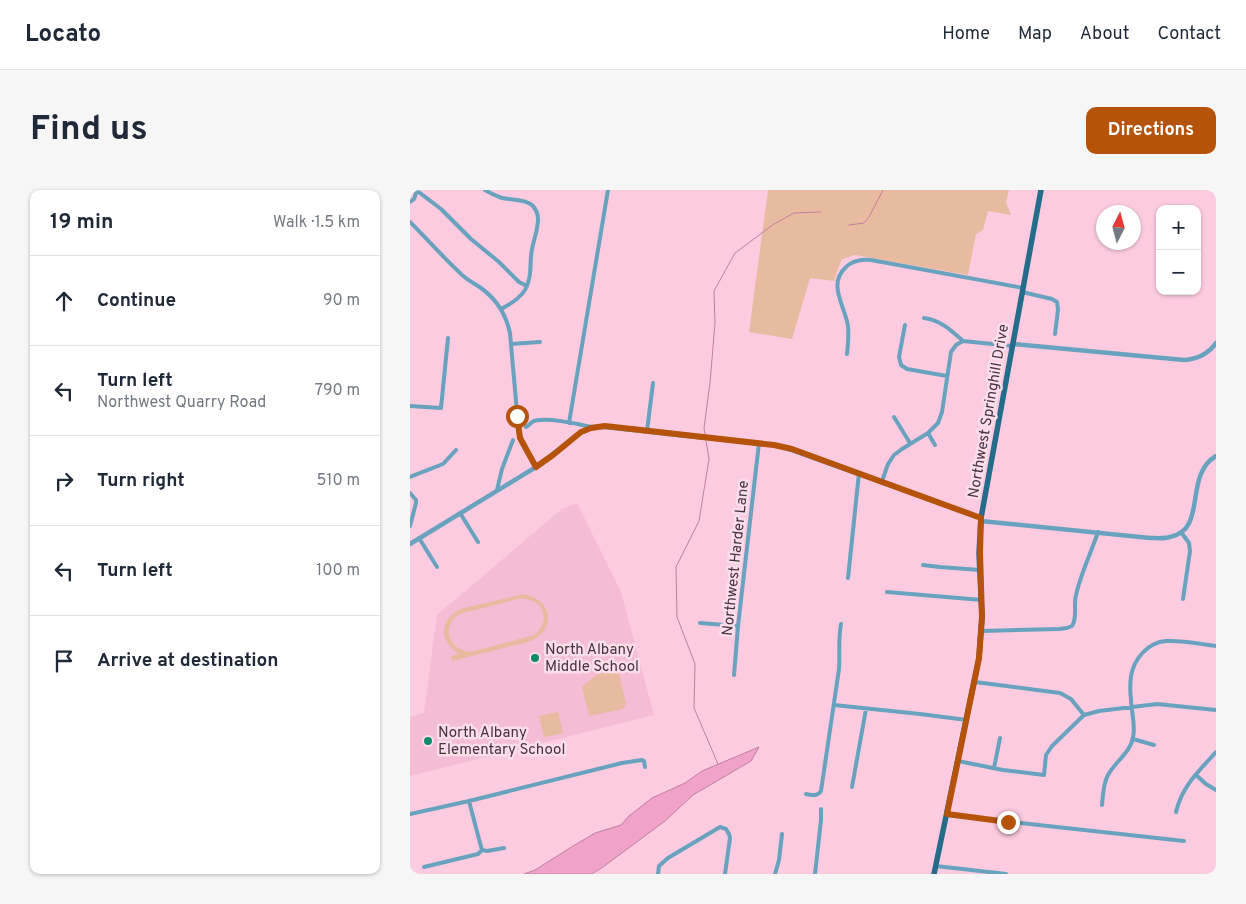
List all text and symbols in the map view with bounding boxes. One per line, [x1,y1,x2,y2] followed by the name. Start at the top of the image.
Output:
[25,20,101,50] text: Locato
[942,23,990,46] text: Home
[1018,23,1052,46] text: Map
[1080,23,1129,46] text: About
[1157,23,1221,46] text: Contact
[1086,107,1216,154] button: Directions
[30,108,148,152] text: Find us
[1096,205,1141,250] north arrow
[1156,205,1201,295] map controls
[1156,205,1201,250] button: +
[50,209,113,236] text: 19 min
[273,213,360,233] text: Walk · 1.5 km
[1156,250,1201,295] button: −
[50,287,78,315] icon: ahead
[97,289,176,313] text: Continue
[323,291,360,311] text: 90 m
[965,323,1014,500] street label: Northwest Springhill Drive
[97,369,173,393] text: Turn left
[50,377,78,405] icon: left
[315,381,360,401] text: 790 m
[97,393,266,413] text: Northwest Quarry Road
[506,405,529,428] route start
[50,467,78,495] icon: right
[97,469,185,493] text: Turn right
[317,471,360,491] text: 510 m
[719,480,754,637] street label: Northwest Harder Lane
[50,557,78,585] icon: left
[97,559,173,583] text: Turn left
[316,561,360,581] text: 100 m
[545,641,639,677] place label: North Albany Middle School
[50,647,78,675] icon: arrive
[97,649,278,673] text: Arrive at destination
[529,652,541,664] marker: North Albany Middle School
[438,724,565,760] place label: North Albany Elementary School
[422,735,434,747] marker: North Albany Elementary School
[997,811,1020,834] route end

